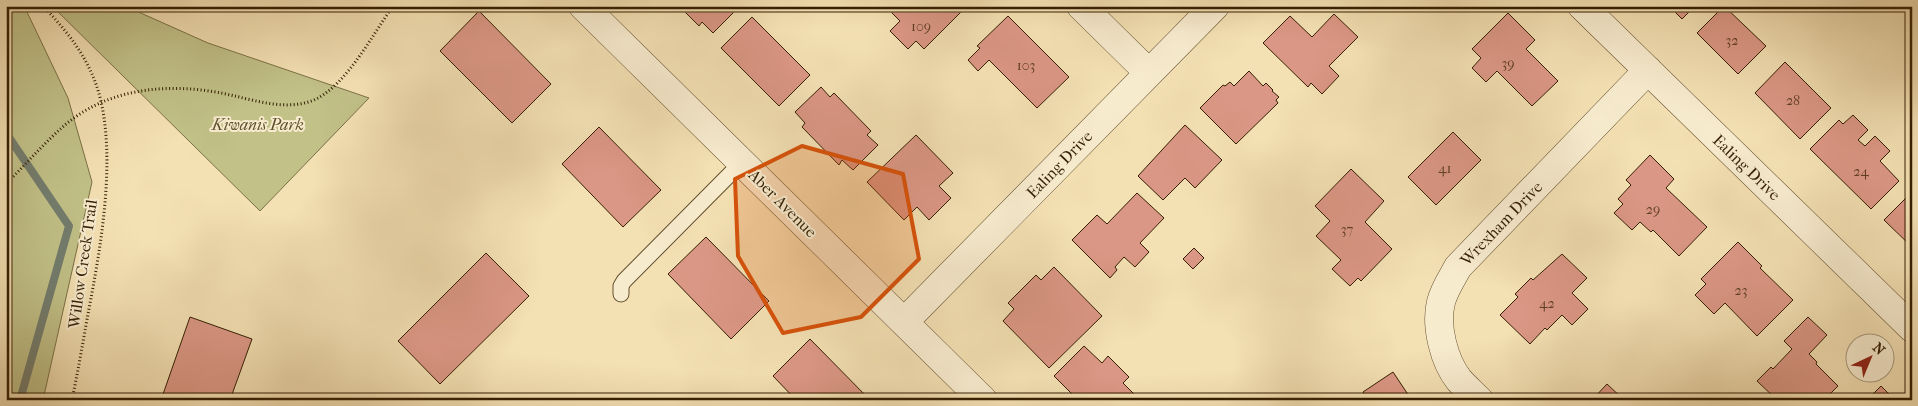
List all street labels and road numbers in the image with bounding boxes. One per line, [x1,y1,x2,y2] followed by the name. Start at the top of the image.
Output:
[1022,127,1096,202] street label: Ealing Drive
[1709,130,1784,204] street label: Ealing Drive
[744,165,821,241] street label: Aber Avenue
[1456,177,1546,270] street label: Wrexham Drive
[64,198,101,331] street label: Willow Creek Trail

